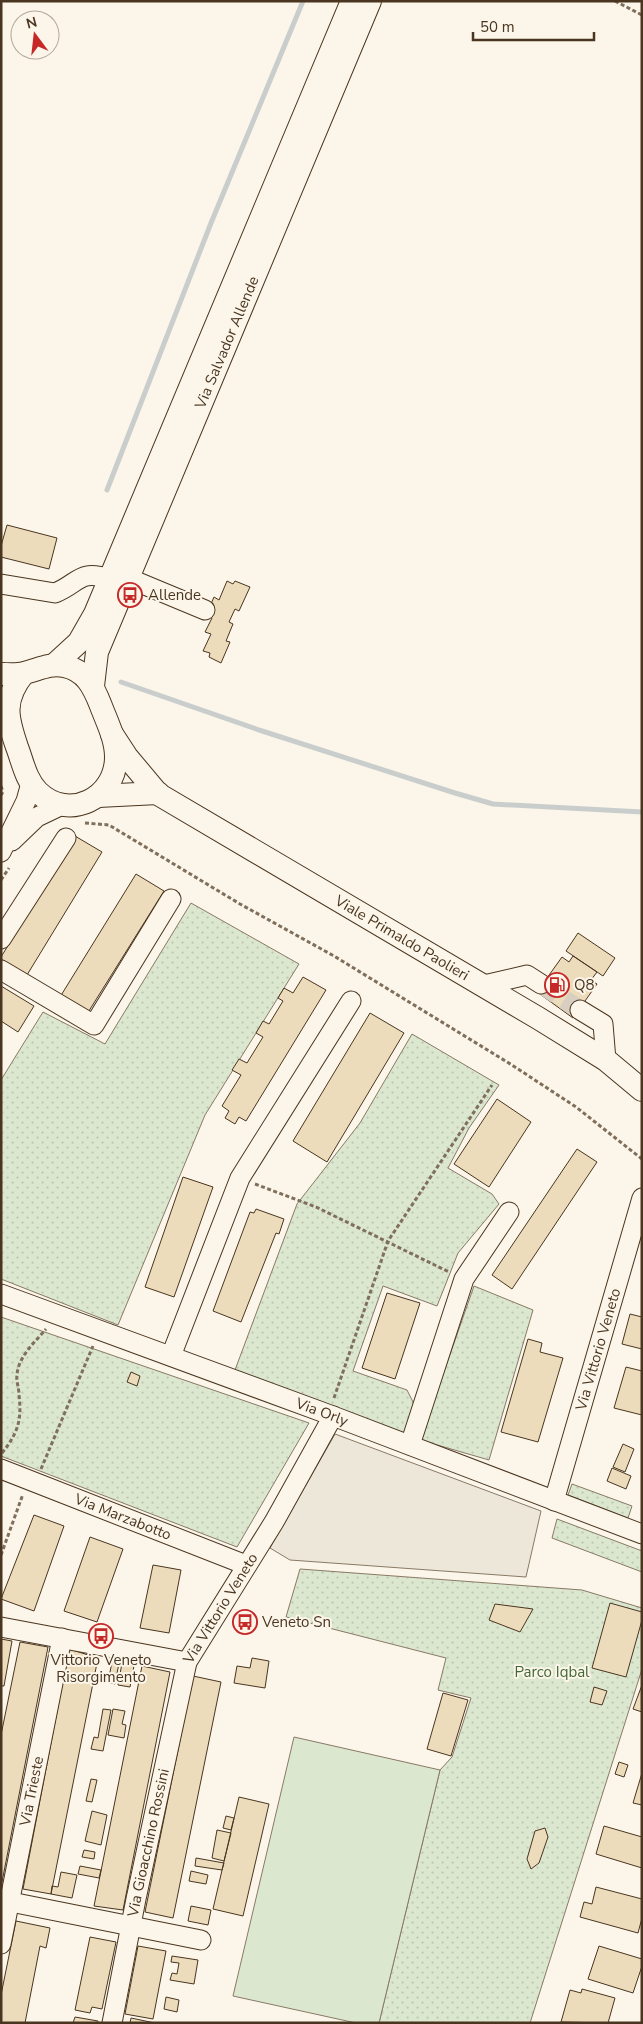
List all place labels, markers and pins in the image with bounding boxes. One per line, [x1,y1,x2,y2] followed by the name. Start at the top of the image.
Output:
[117,582,143,608] bus stop icon: Allende
[148,585,201,605] place label: Allende
[544,972,570,998] fuel station icon: Q8
[574,975,595,995] place label: Q8
[232,1609,258,1635] bus stop icon: Veneto Sn
[261,1612,331,1632] place label: Veneto Sn
[88,1623,114,1649] bus stop icon: Vittorio Veneto Risorgimento
[50,1650,151,1687] place label: Vittorio Veneto Risorgimento

